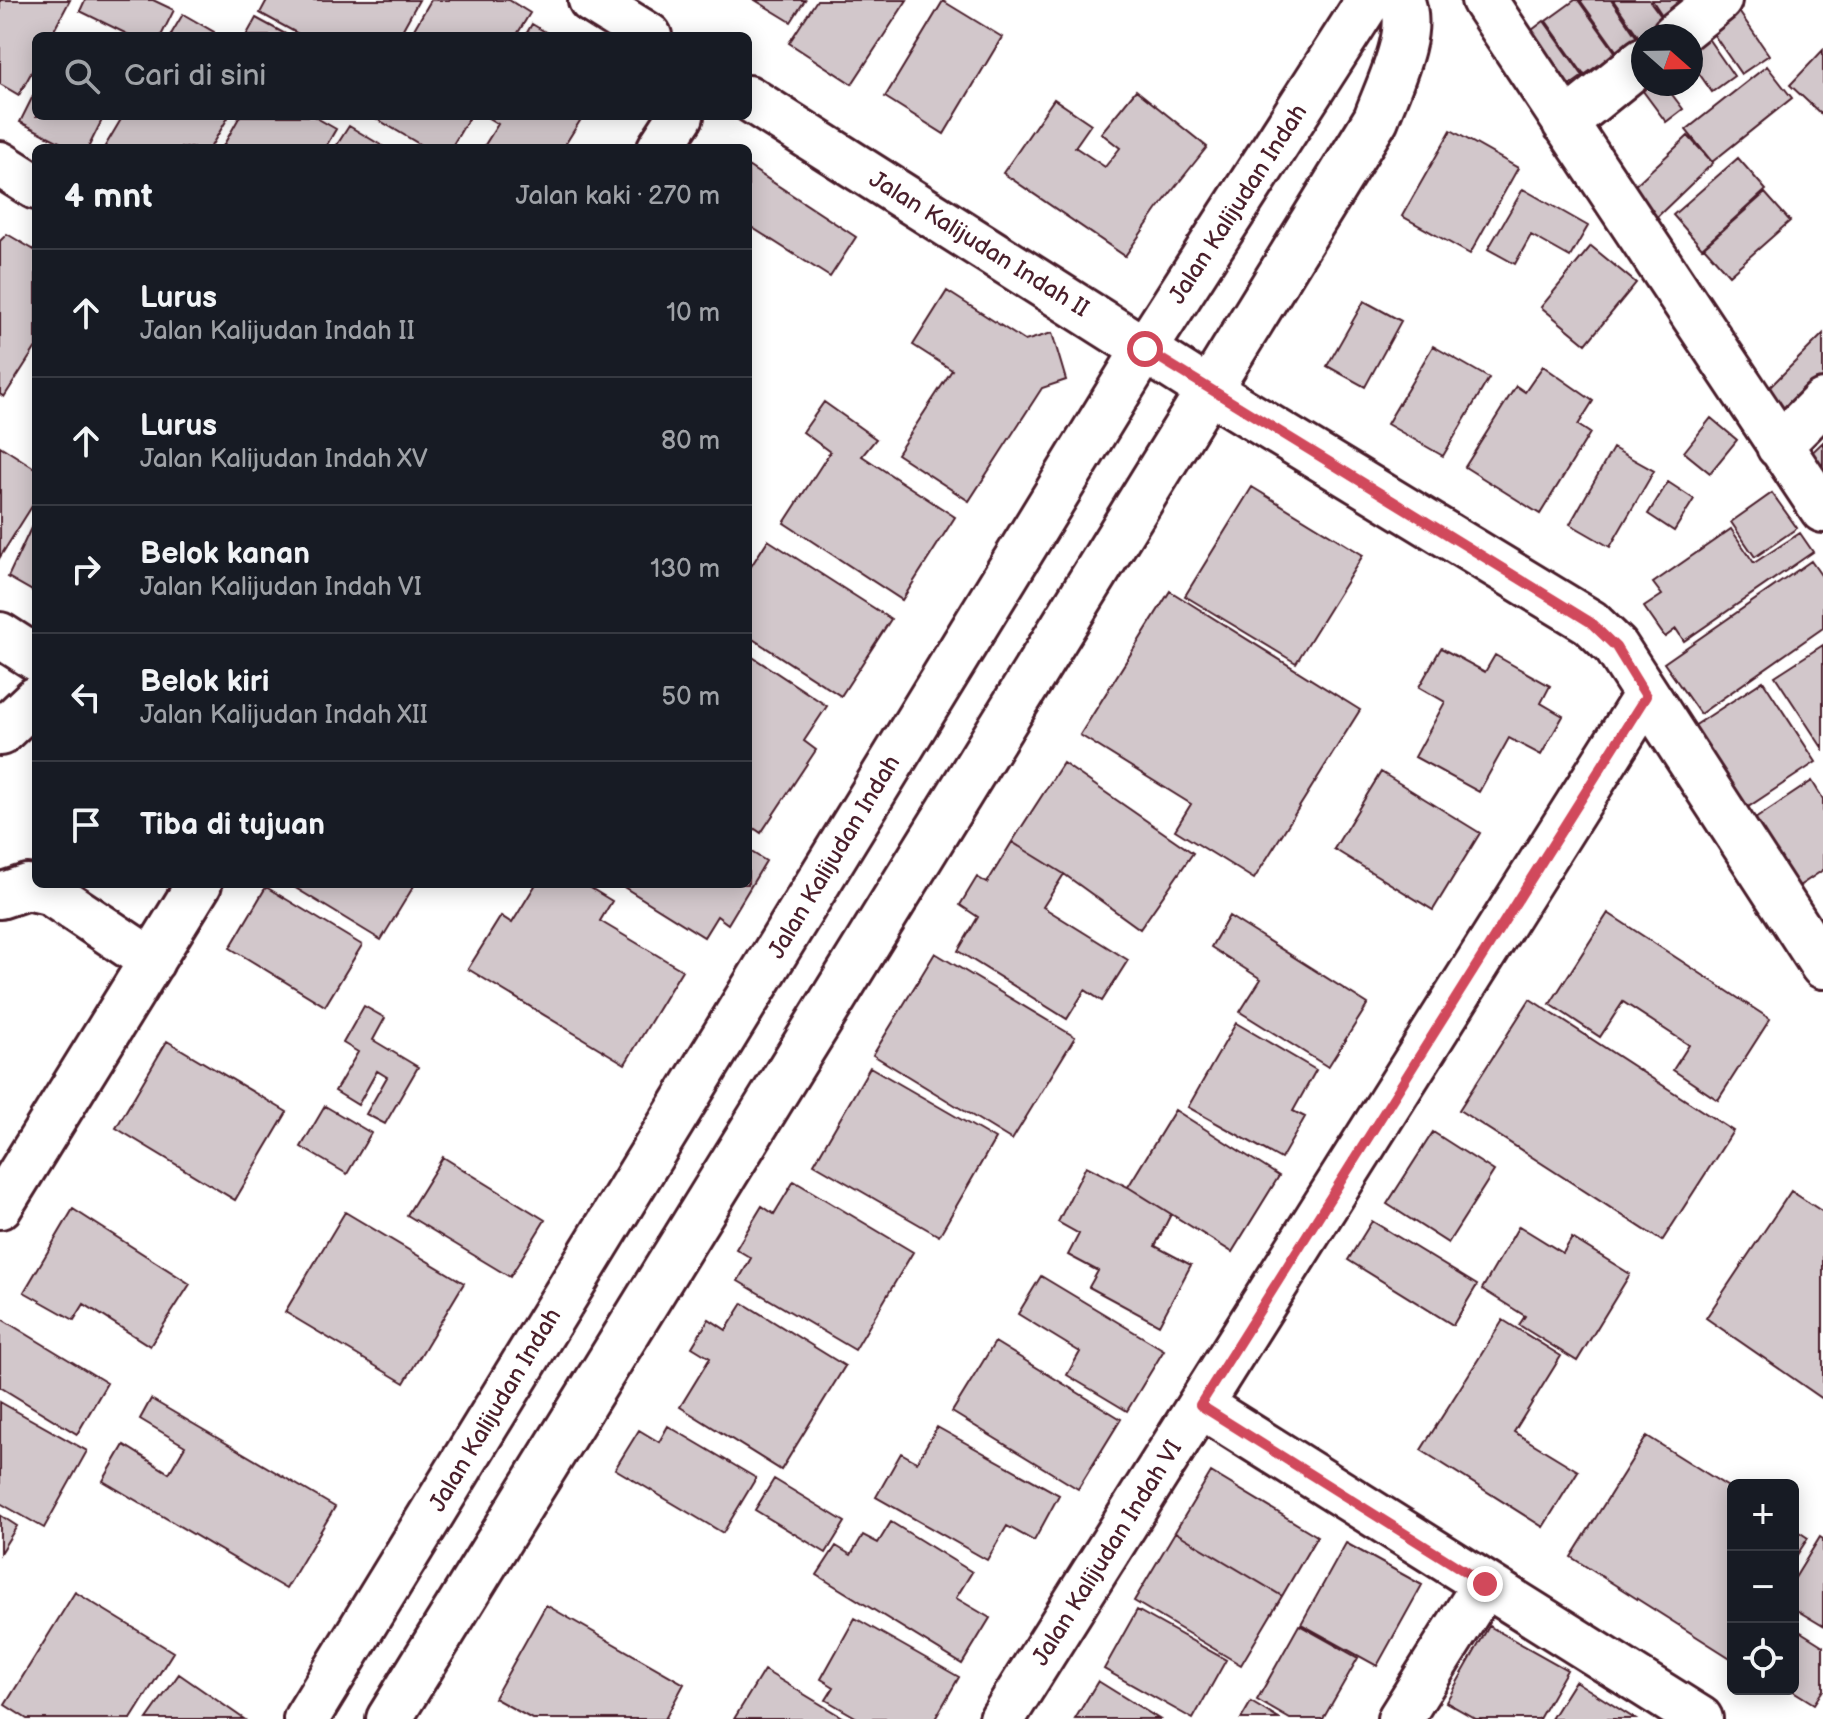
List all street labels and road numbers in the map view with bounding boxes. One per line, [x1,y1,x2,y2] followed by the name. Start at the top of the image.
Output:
[1163,99,1313,309] street label: Jalan Kalijudan Indah
[864,165,1094,323] street label: Jalan Kalijudan Indah II
[762,750,906,964] street label: Jalan Kalijudan Indah
[423,1303,567,1517] street label: Jalan Kalijudan Indah
[1026,1435,1188,1671] street label: Jalan Kalijudan Indah VI

